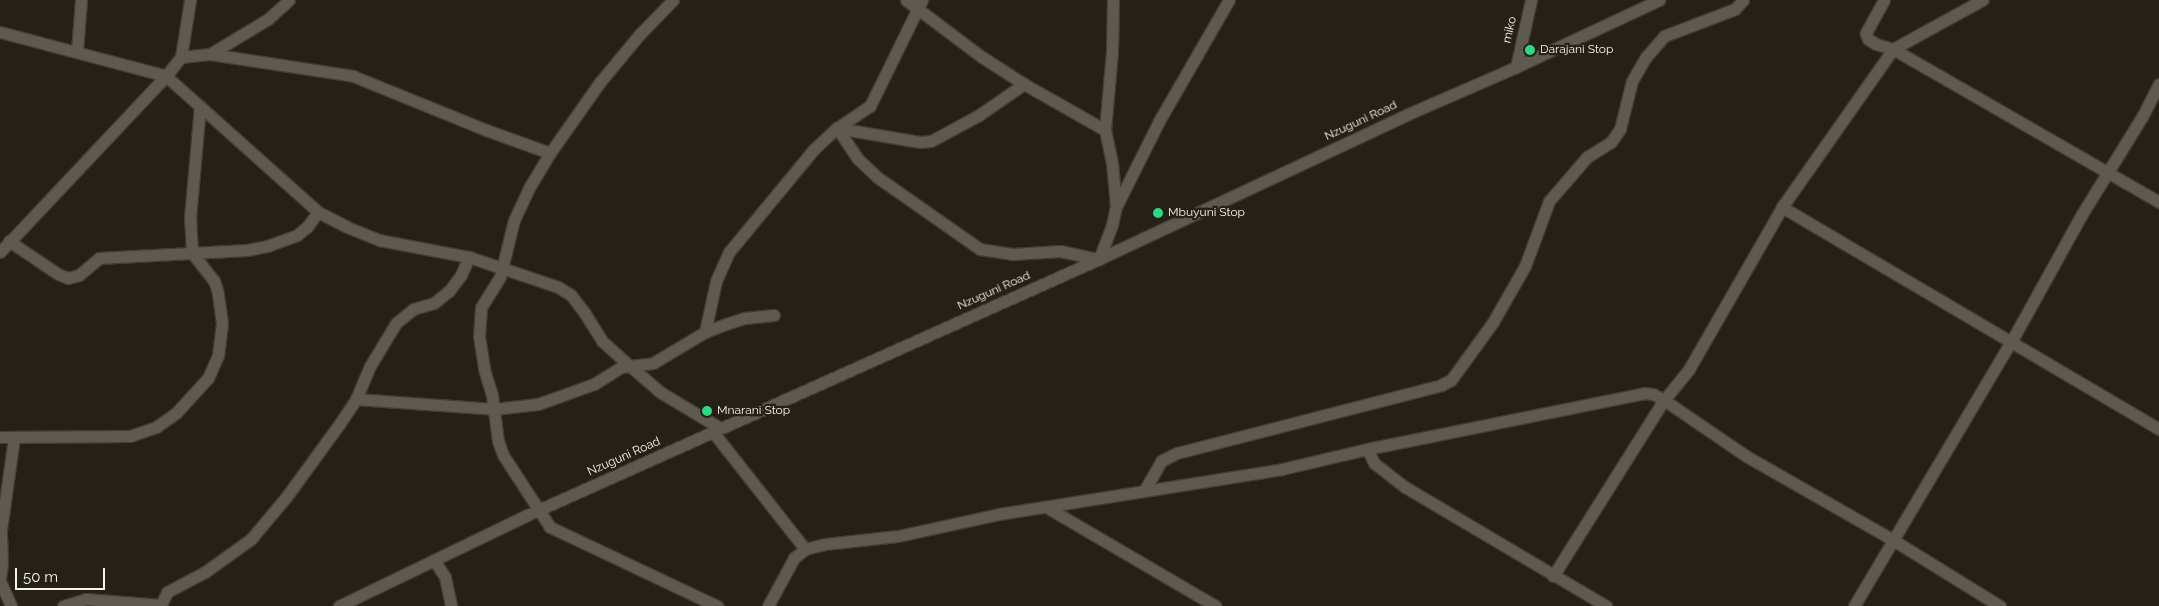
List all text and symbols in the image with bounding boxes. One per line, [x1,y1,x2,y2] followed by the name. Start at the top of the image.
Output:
[1500,15,1520,45] street label: miko
[1540,43,1613,57] place label: Darajani Stop
[1524,44,1536,56] marker: Darajani Stop
[1322,98,1400,144] street label: Nzuguni Road
[1168,206,1245,220] place label: Mbuyuni Stop
[1152,207,1164,219] marker: Mbuyuni Stop
[955,268,1033,314] street label: Nzuguni Road
[717,404,790,418] place label: Mnarani Stop
[701,405,713,417] marker: Mnarani Stop
[585,434,663,480] street label: Nzuguni Road
[18,558,108,590] scale bar
[23,568,58,586] text: 50 m

